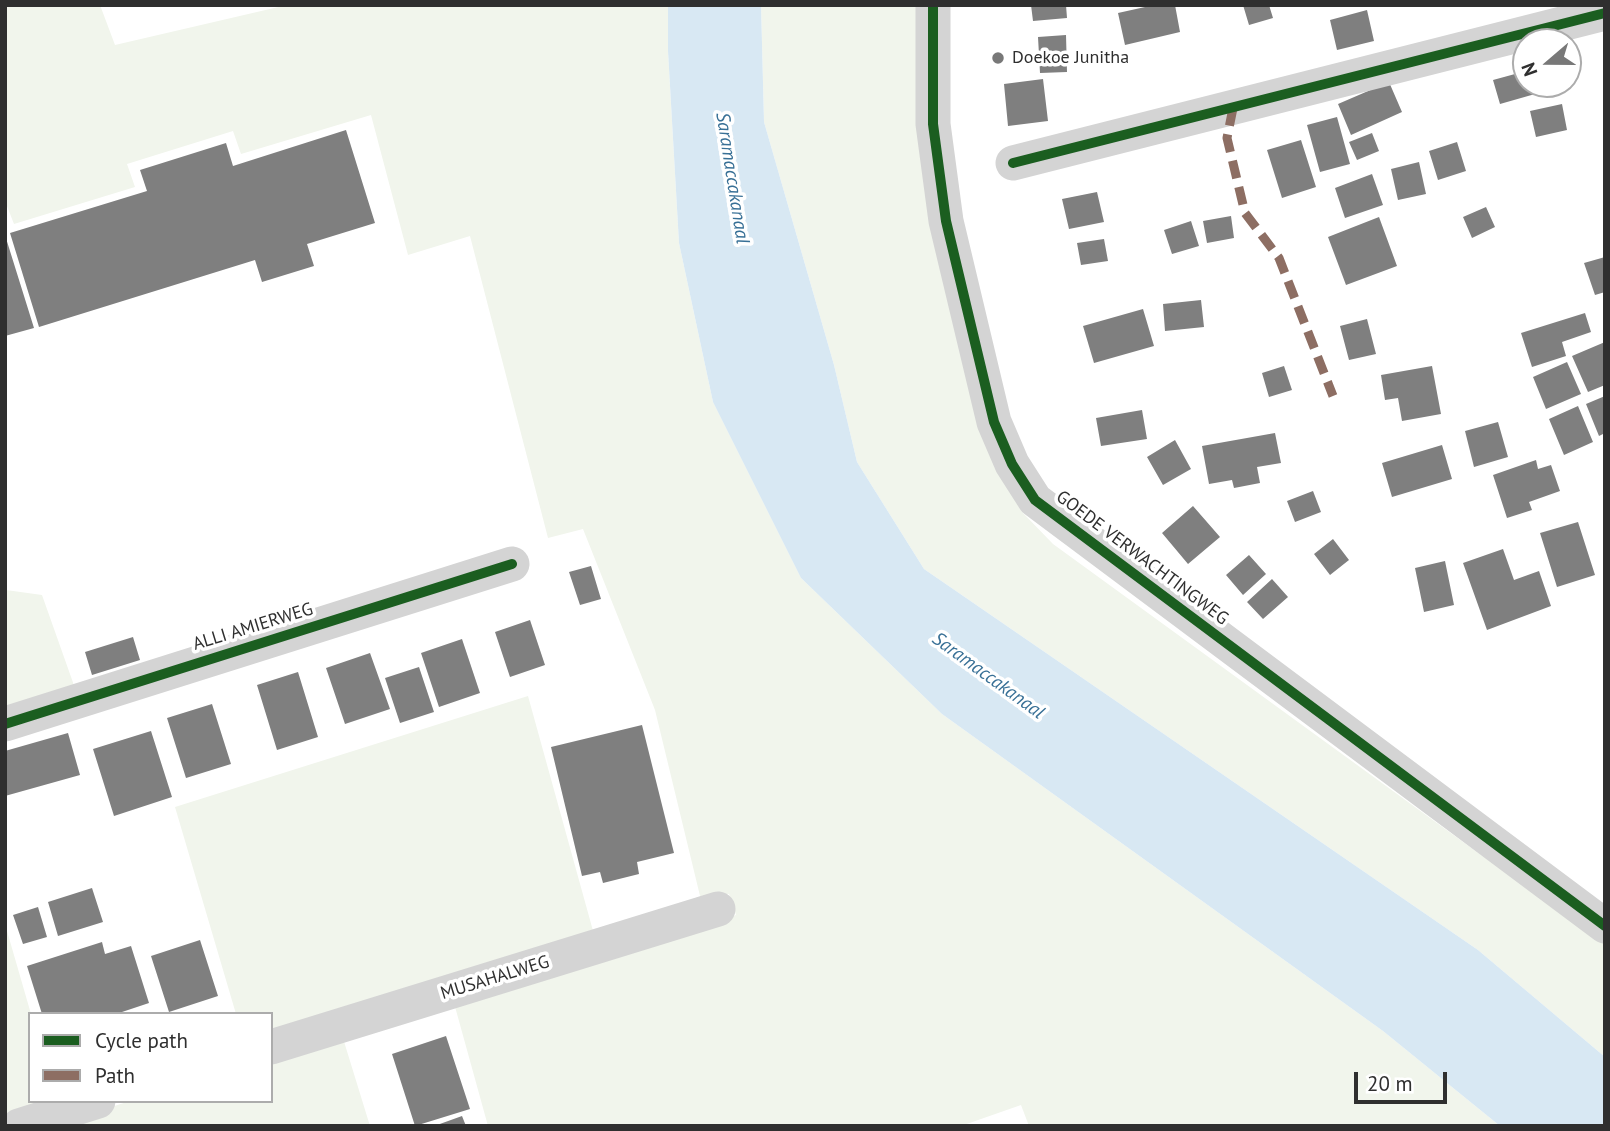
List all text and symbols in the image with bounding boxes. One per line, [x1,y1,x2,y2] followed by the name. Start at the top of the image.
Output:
[1512,28,1582,98] north arrow
[1012,47,1129,69] place label: Doekoe Junitha
[990,50,1006,66] marker: Doekoe Junitha
[1516,60,1543,79] text: N
[710,111,754,245] water label: Saramaccakanaal
[1052,486,1232,630] street label: GOEDE VERWACHTINGWEG
[190,598,316,656] street label: ALLI AMIERWEG
[927,628,1049,724] water label: Saramaccakanaal
[438,951,552,1005] street label: MUSAHALWEG
[28,1012,273,1103] legend
[95,1027,188,1054] text: Cycle path
[1358,1058,1451,1102] scale bar
[95,1062,135,1089] text: Path
[1367,1070,1413,1097] text: 20 m

